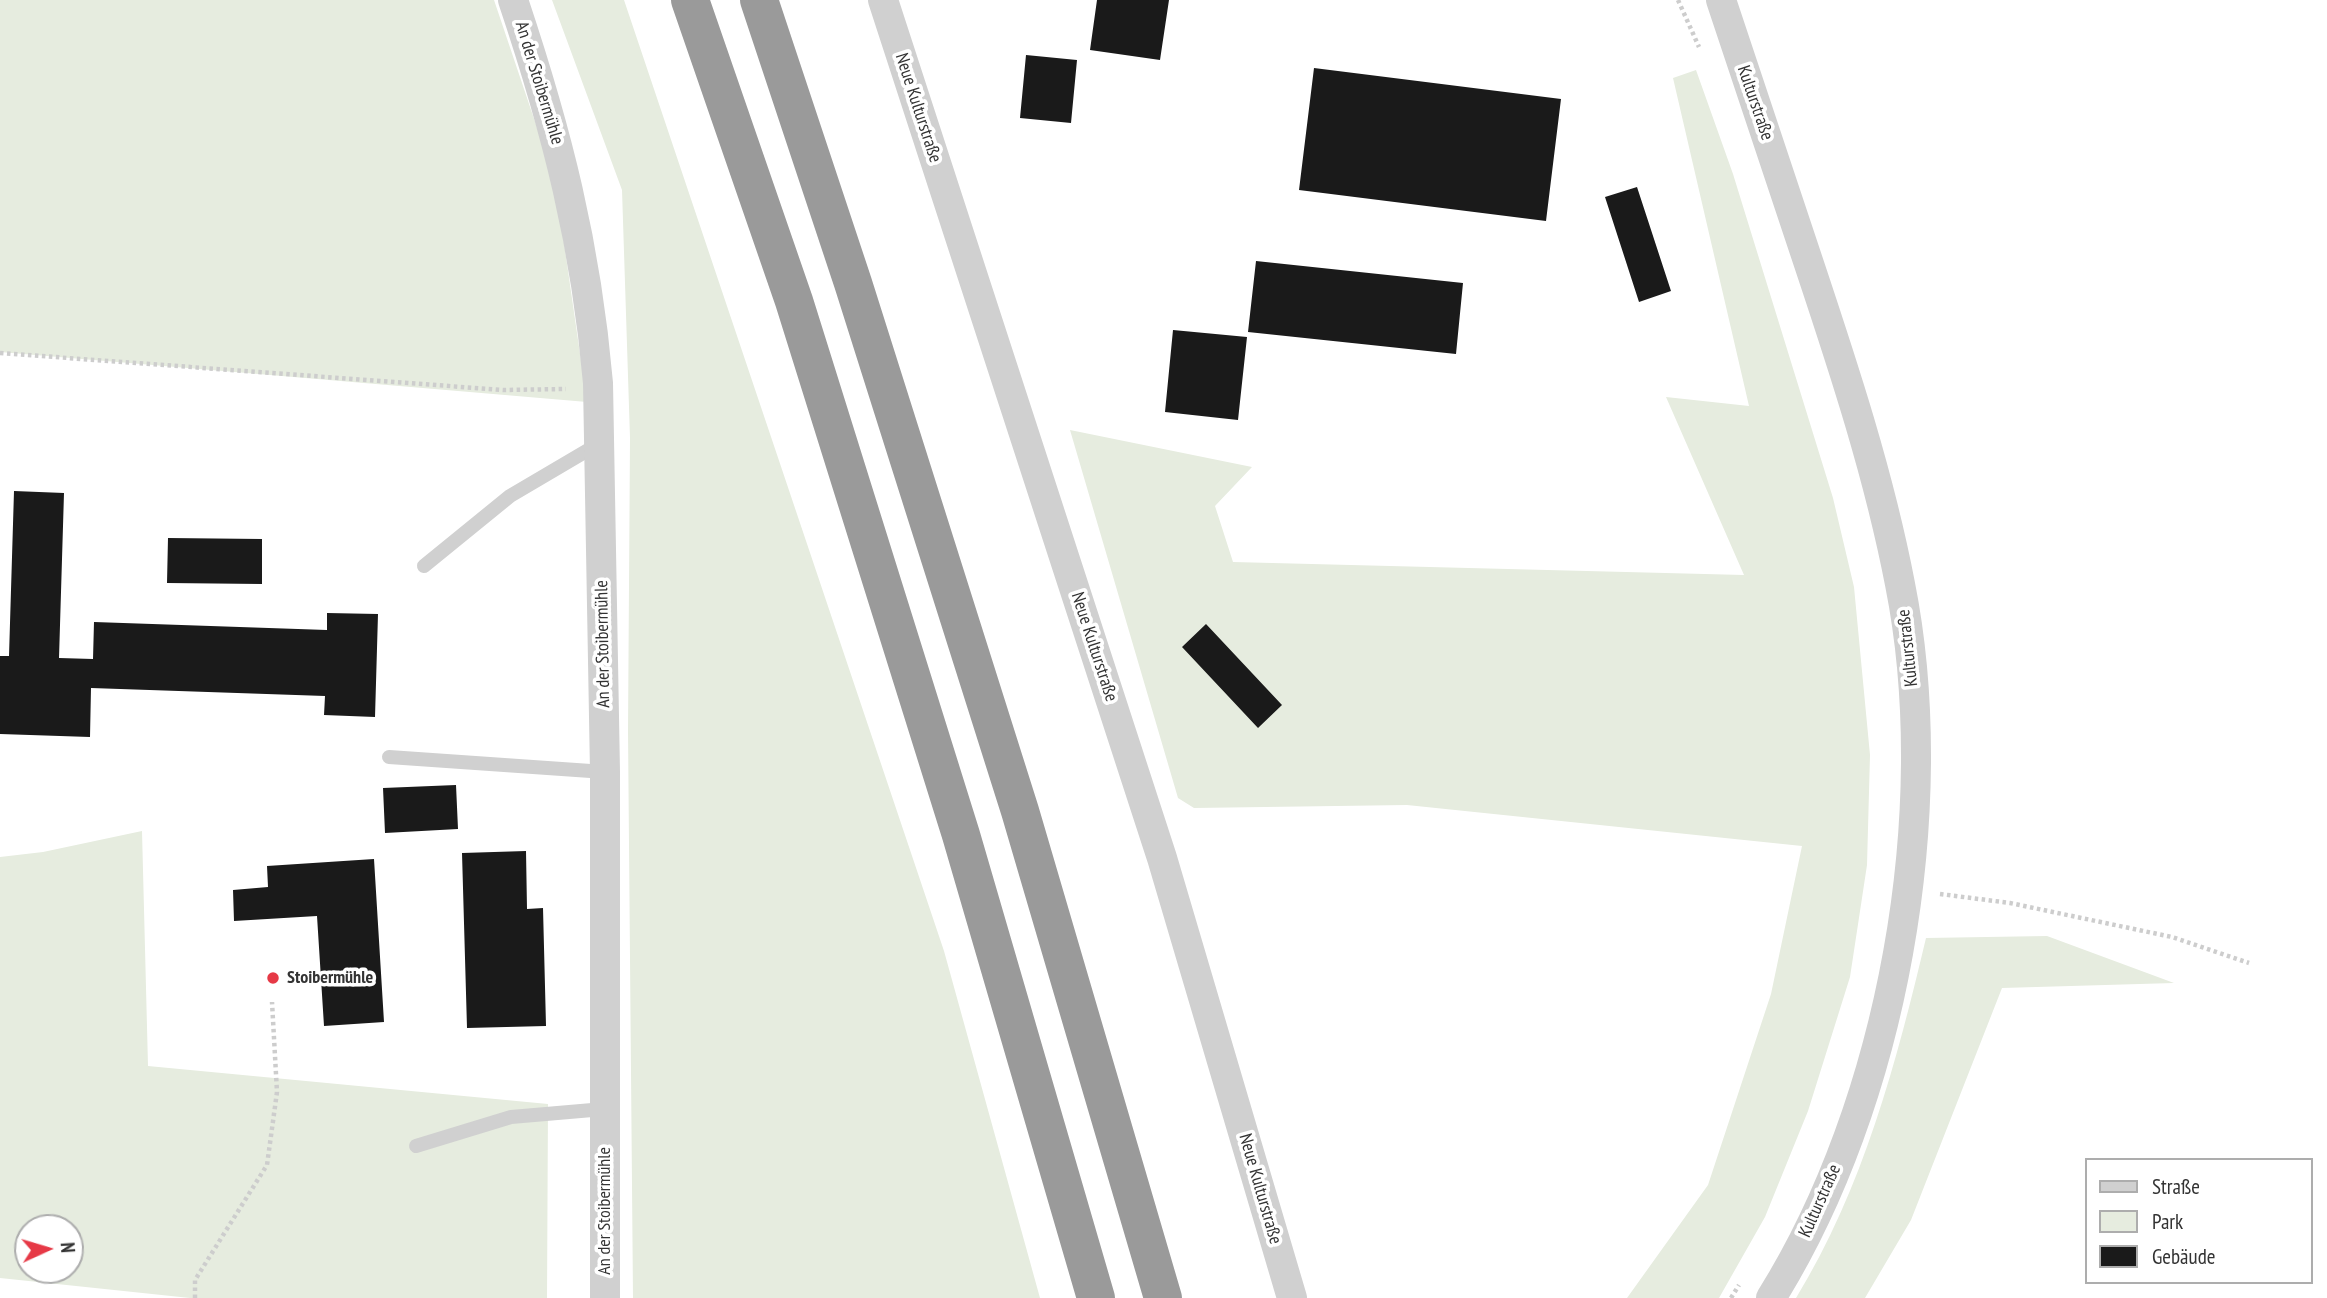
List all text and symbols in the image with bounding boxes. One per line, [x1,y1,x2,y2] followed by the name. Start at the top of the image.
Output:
[510,19,568,147] street label: An der Stoibermühle
[890,51,946,165] street label: Neue Kulturstraße
[1732,63,1778,143] street label: Kulturstraße
[591,580,615,708] street label: An der Stoibermühle
[1066,590,1122,704] street label: Neue Kulturstraße
[1893,608,1923,688] street label: Kulturstraße
[287,967,373,989] place label: Stoibermühle
[265,970,281,986] marker: Stoibermühle
[1234,1131,1286,1247] street label: Neue Kulturstraße
[594,1147,616,1275] street label: An der Stoibermühle
[2086,1158,2313,1284] legend
[1794,1161,1846,1241] street label: Kulturstraße
[2152,1173,2200,1200] text: Straße
[2152,1208,2183,1235] text: Park
[14,1214,84,1284] north arrow
[56,1242,80,1254] text: N
[2152,1243,2215,1270] text: Gebäude

